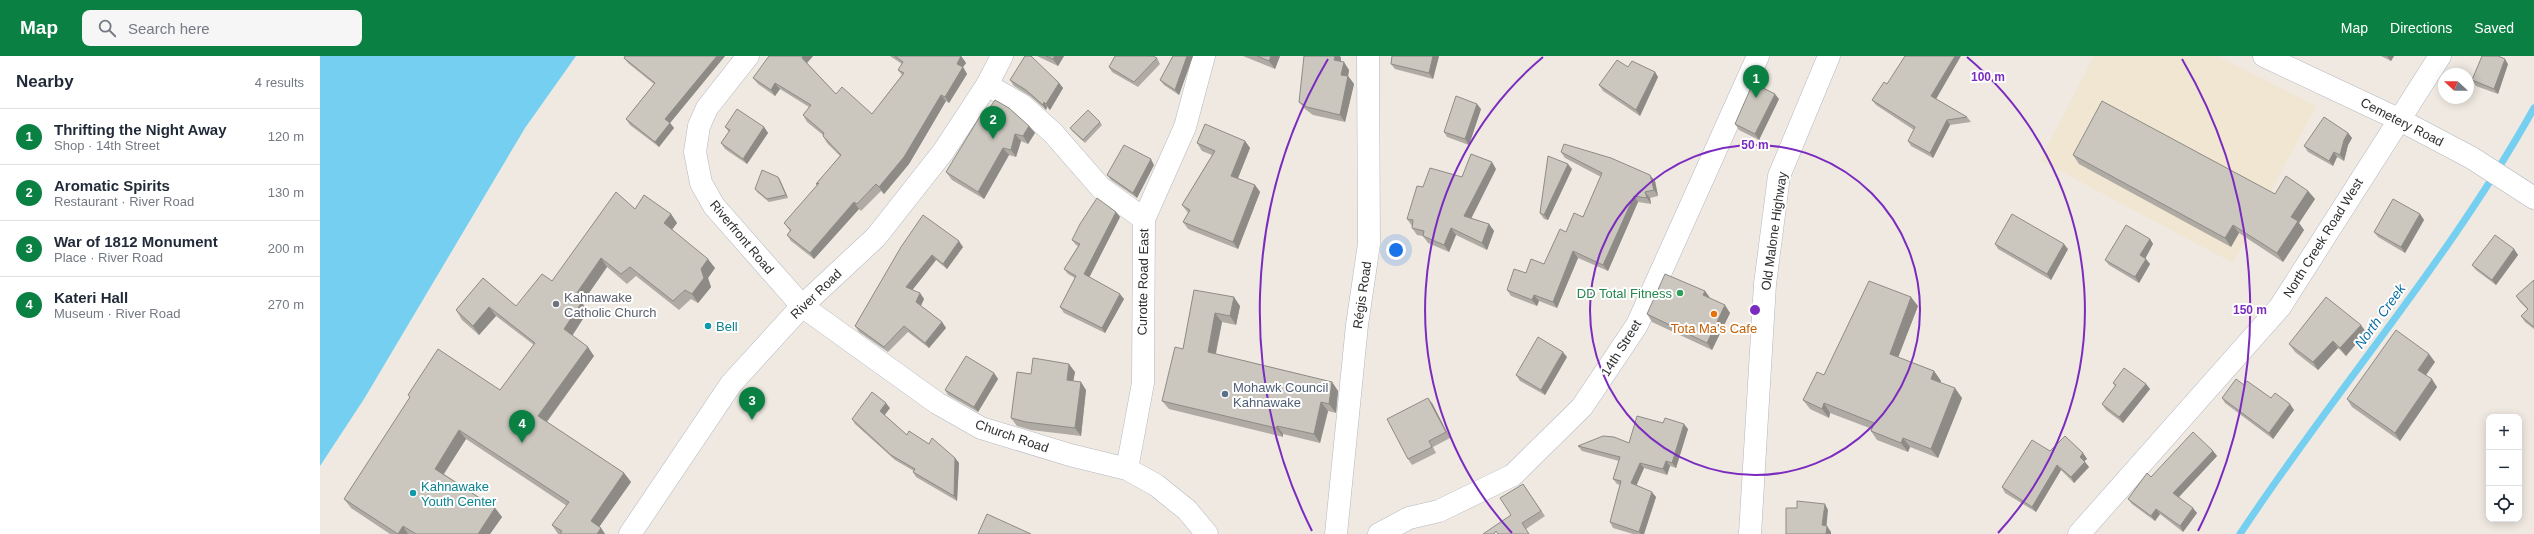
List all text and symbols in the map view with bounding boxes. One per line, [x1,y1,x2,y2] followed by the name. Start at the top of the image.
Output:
[82,10,362,46] search box
[20,17,58,38] text: Map
[96,17,118,39] icon: search
[128,20,210,37] text: Search here
[2341,20,2368,36] text: Map
[2390,20,2452,36] text: Directions
[2474,20,2514,36] text: Saved
[1743,65,1769,98] pin: 1
[2438,68,2474,104] north arrow
[1971,70,2005,84] text: 100 m
[16,72,74,91] text: Nearby
[255,75,304,90] text: 4 results
[2358,95,2446,149] street label: Cemetery Road
[980,106,1006,139] pin: 2
[54,121,227,138] text: Thrifting the Night Away
[25,129,33,144] text: 1
[268,129,304,144] text: 120 m
[54,138,160,153] text: Shop · 14th Street
[1741,138,1769,152] text: 50 m
[1758,170,1790,291] street label: Old Malone Highway
[2280,175,2366,300] street label: North Creek Road West
[54,177,170,194] text: Aromatic Spirits
[25,185,33,200] text: 2
[268,185,304,200] text: 130 m
[54,194,194,209] text: Restaurant · River Road
[707,197,777,277] street label: Riverfront Road
[1135,228,1151,336] street label: Curotte Road East
[54,233,218,250] text: War of 1812 Monument
[1386,240,1406,260] your location
[25,241,33,256] text: 3
[268,241,304,256] text: 200 m
[54,250,163,265] text: Place · River Road
[1350,260,1374,330] street label: Régis Road
[787,266,845,322] street label: River Road
[2351,280,2409,351] water label: North Creek
[1577,286,1672,301] place label: DD Total Fitness
[1675,288,1685,298] marker: DD Total Fitness
[54,289,128,306] text: Kateri Hall
[564,290,657,320] place label: Kahnawake Catholic Church
[25,297,33,312] text: 4
[268,297,304,312] text: 270 m
[551,299,561,309] marker: Kahnawake Catholic Church
[1748,303,1762,317] centre of rings
[2233,303,2267,317] text: 150 m
[54,306,180,321] text: Museum · River Road
[1709,309,1719,319] marker: Tota Ma's Cafe
[1598,317,1644,379] street label: 14th Street
[716,319,738,334] place label: Bell
[703,321,713,331] marker: Bell
[1671,321,1757,336] place label: Tota Ma's Cafe
[1233,380,1328,410] place label: Mohawk Council Kahnawake
[739,387,765,420] pin: 3
[1220,389,1230,399] marker: Mohawk Council Kahnawake
[509,410,535,443] pin: 4
[2486,414,2522,522] map controls
[2486,414,2522,450] button: +
[973,416,1051,456] street label: Church Road
[2486,450,2522,486] button: −
[421,479,497,509] place label: Kahnawake Youth Center
[2486,486,2522,522] button: locate
[408,488,418,498] marker: Kahnawake Youth Center

